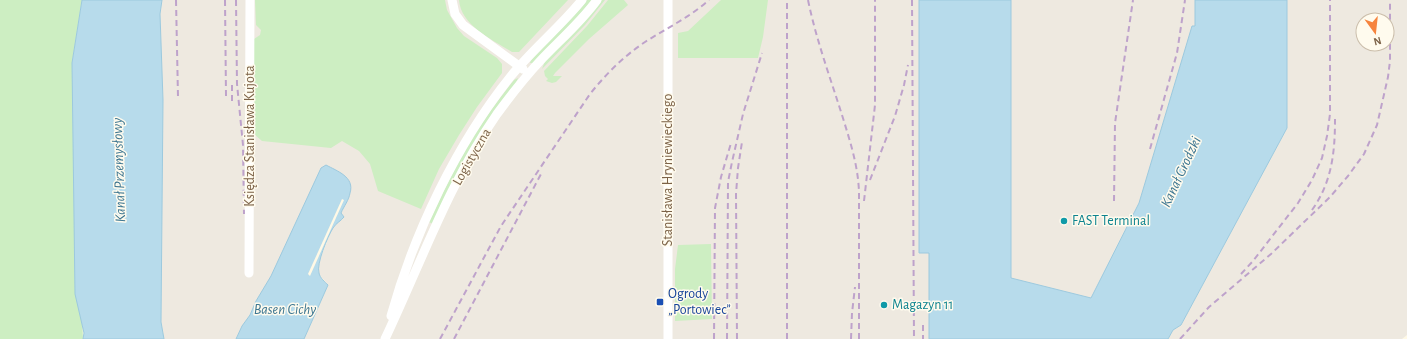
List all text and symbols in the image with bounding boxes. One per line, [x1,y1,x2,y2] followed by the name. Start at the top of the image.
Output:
[1355,12,1395,52] north arrow
[1372,35,1383,47] text: N
[243,65,257,207] street label: Księdza Stanisława Kujota
[661,94,675,246] street label: Stanisława Hryniewieckiego
[110,117,128,223] water label: Kanał Przemysłowy
[450,126,494,188] street label: Logistyczna
[1158,134,1204,210] water label: Kanał Grodzki
[1072,214,1150,228] place label: FAST Terminal
[1059,216,1069,226] marker: FAST Terminal
[668,287,731,317] place label: Ogrody „Portowiec”
[655,297,665,307] marker: Ogrody „Portowiec”
[892,298,953,312] place label: Magazyn 11
[879,300,889,310] marker: Magazyn 11
[254,302,317,317] water label: Basen Cichy

